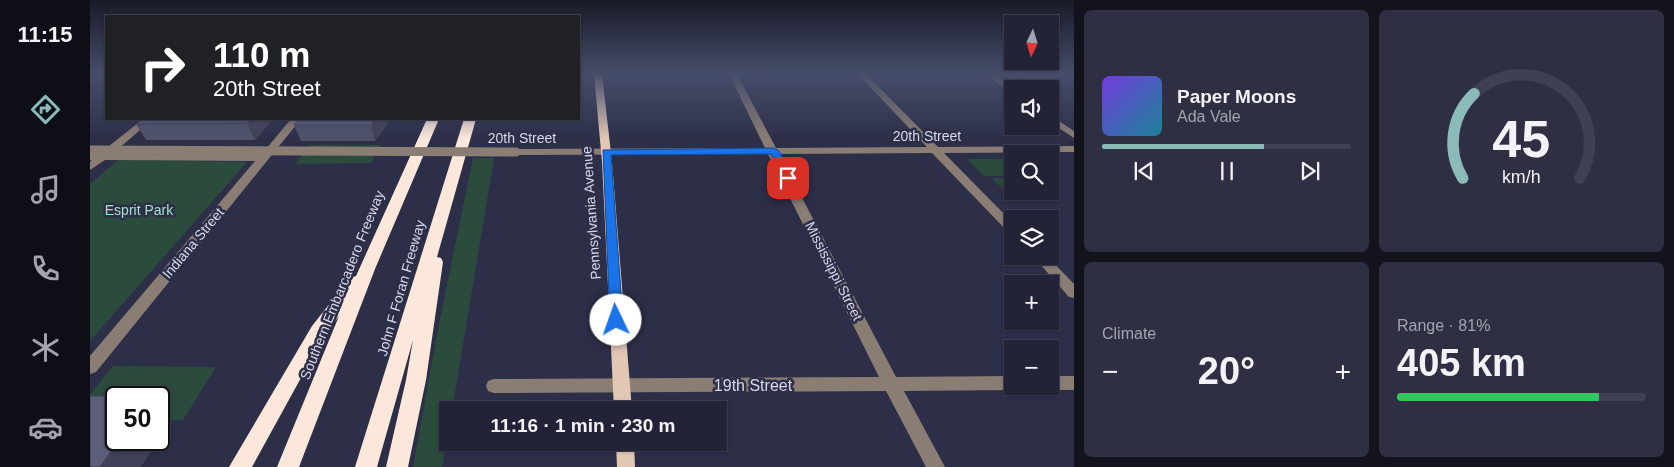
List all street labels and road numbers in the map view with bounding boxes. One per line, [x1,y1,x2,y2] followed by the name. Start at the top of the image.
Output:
[893,128,961,144] street label: 20th Street
[488,130,556,146] street label: 20th Street
[578,146,604,280] street label: Pennsylvania Avenue
[297,188,387,382] street label: Southern Embarcadero Freeway
[159,204,227,282] street label: Indiana Street
[374,218,428,358] street label: John F Foran Freeway
[802,219,866,323] street label: Mississippi Street
[714,377,793,394] street label: 19th Street

